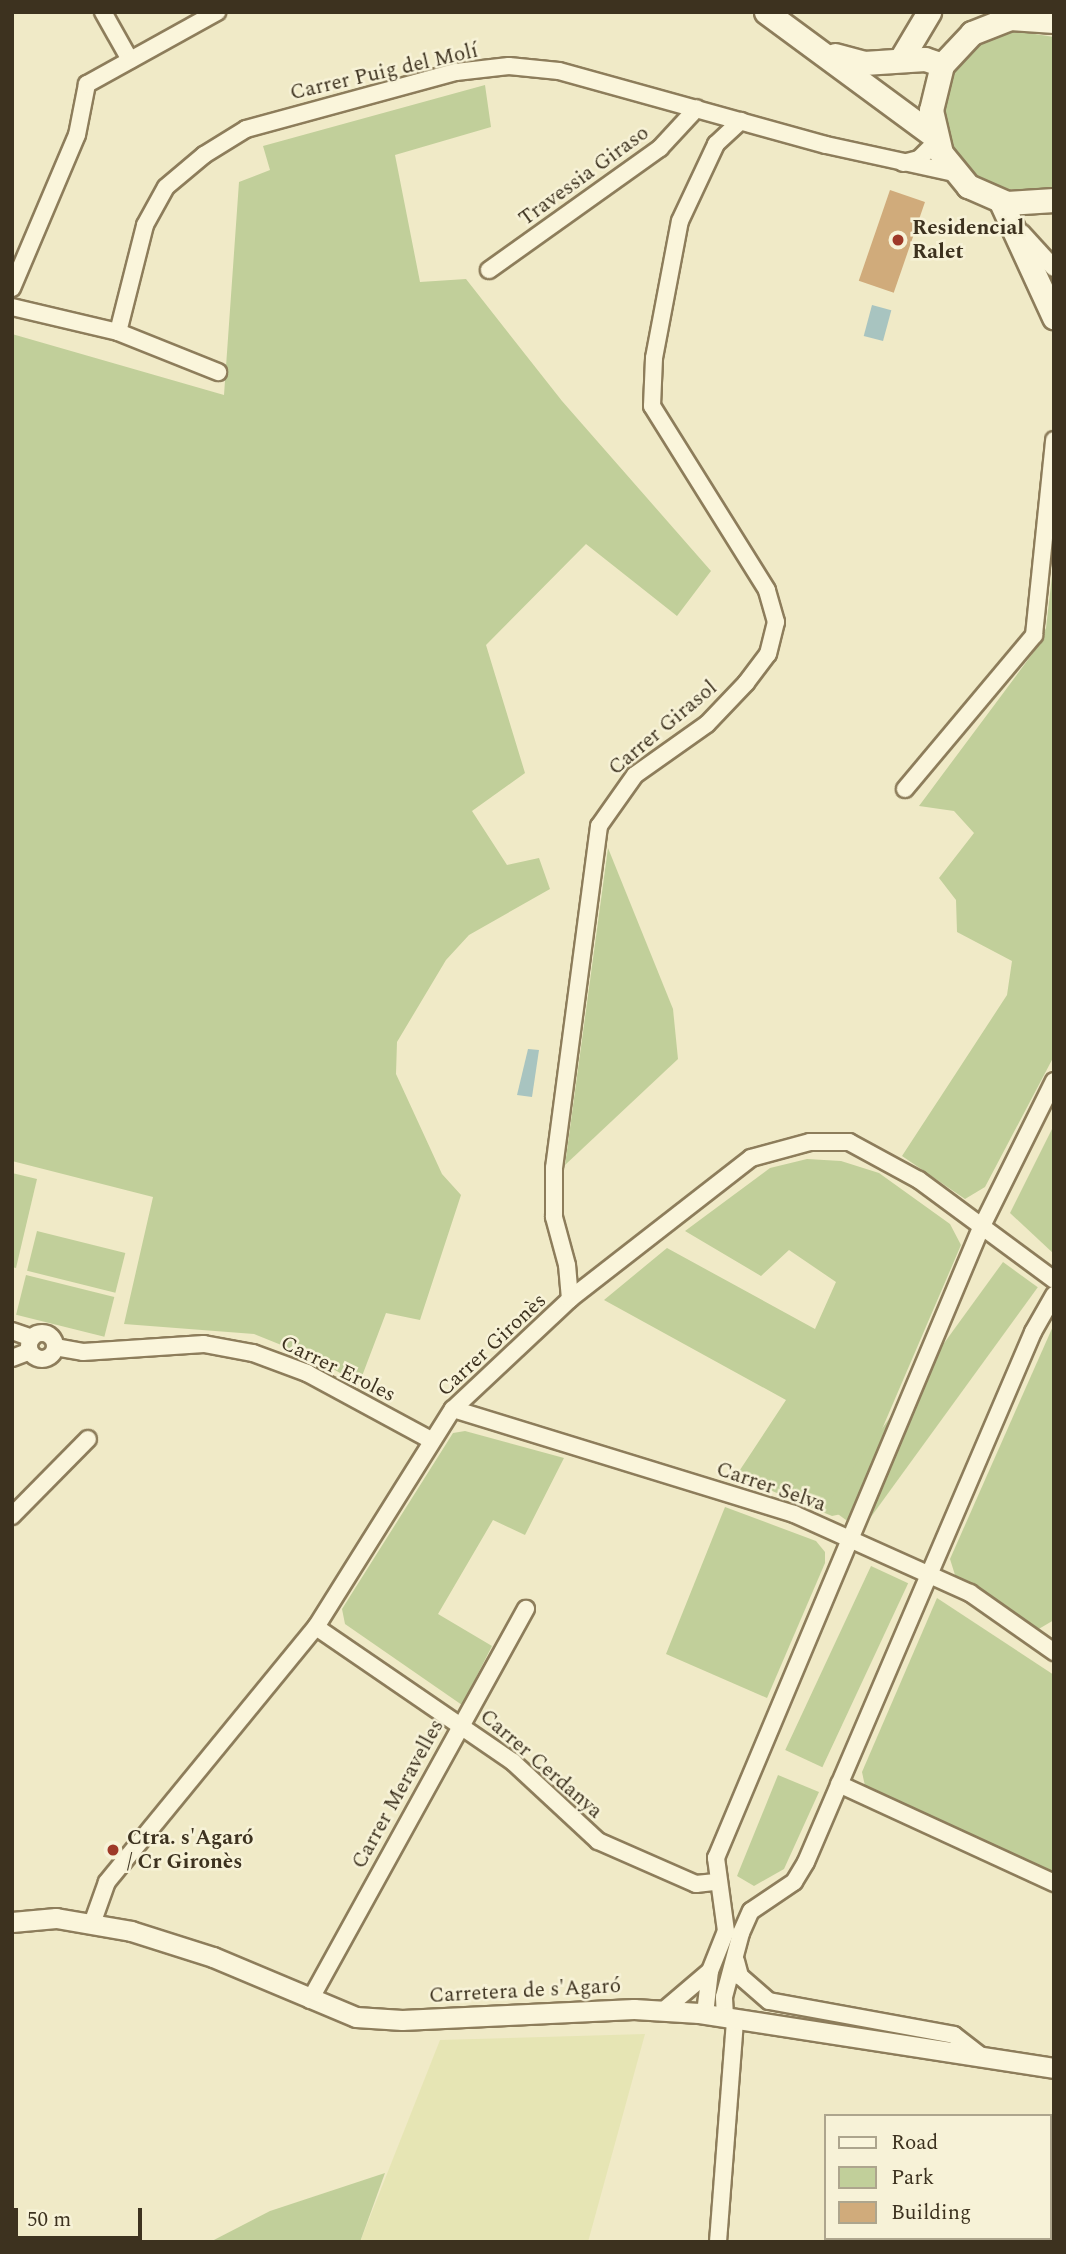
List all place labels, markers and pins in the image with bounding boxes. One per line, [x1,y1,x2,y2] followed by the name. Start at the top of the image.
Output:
[912,215,1024,265] place label: Residencial Ralet
[890,232,906,248] marker: Residencial Ralet
[127,1825,254,1875] place label: Ctra. s'Agaró / Cr Gironès
[105,1842,121,1858] marker: Ctra. s'Agaró / Cr Gironès

